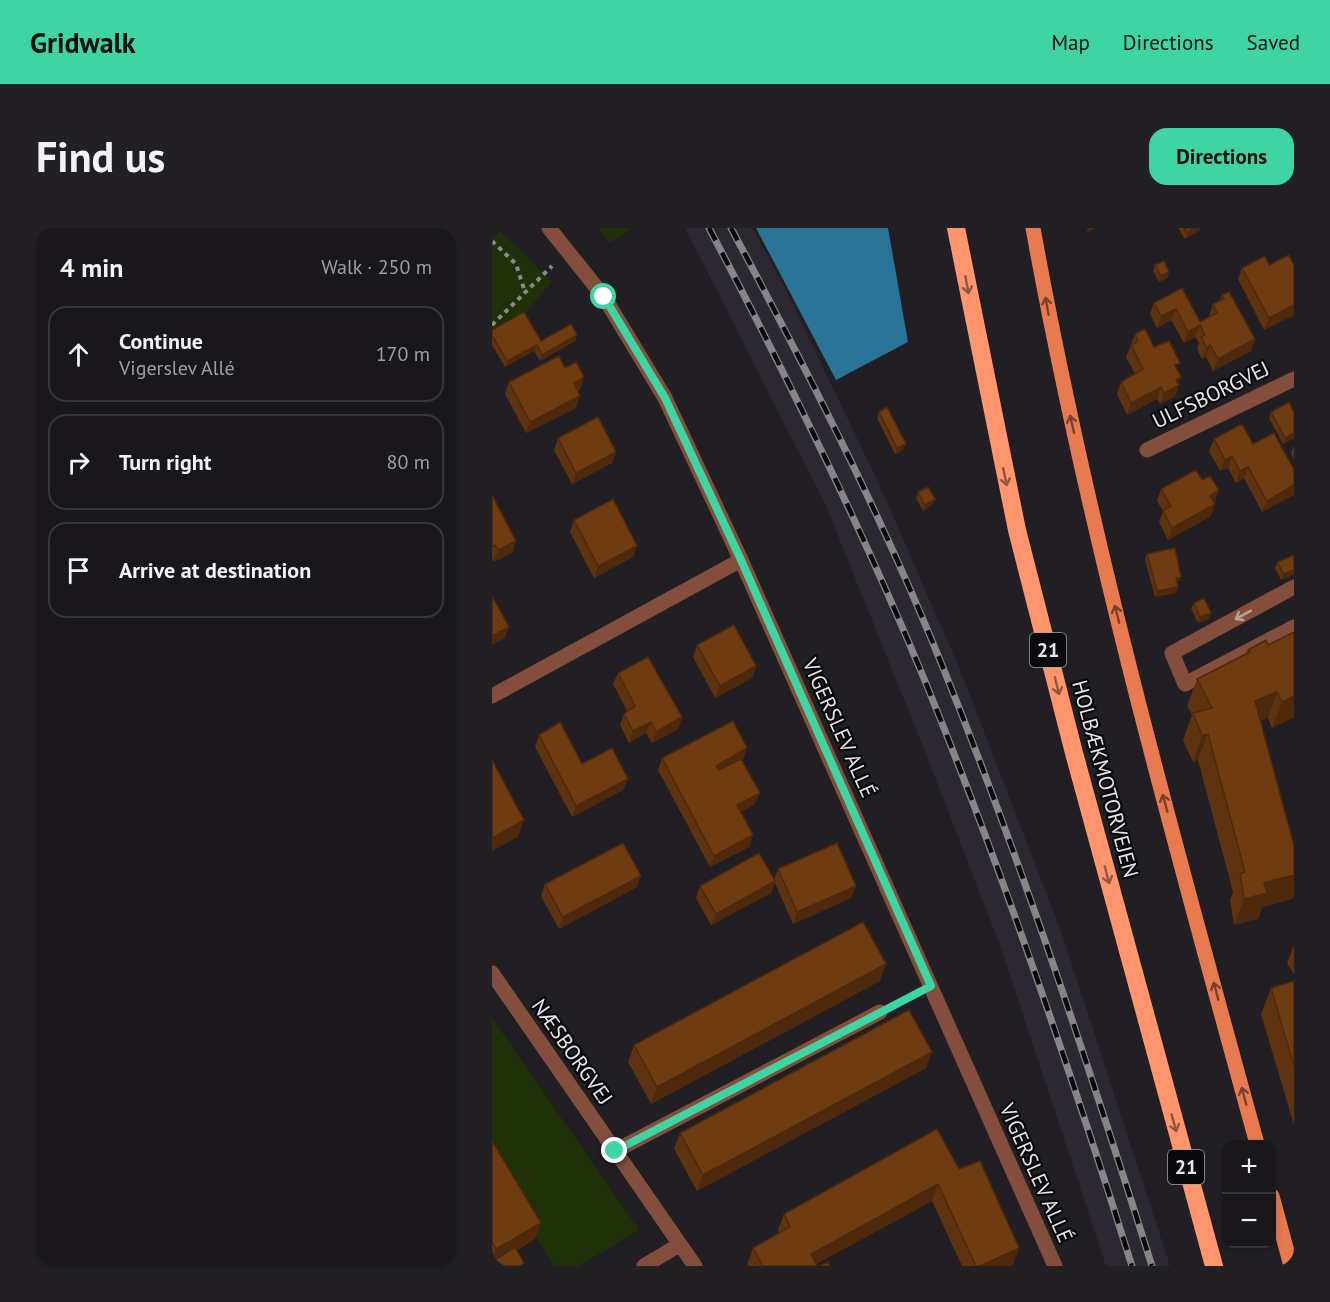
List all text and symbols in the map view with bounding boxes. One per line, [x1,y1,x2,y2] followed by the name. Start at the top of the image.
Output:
[30,24,136,61] text: Gridwalk
[1051,29,1090,56] text: Map
[1123,29,1214,56] text: Directions
[1247,29,1300,56] text: Saved
[1149,128,1294,185] button: Directions
[36,129,165,184] text: Find us
[60,251,123,284] text: 4 min
[321,254,432,280] text: Walk · 250 m
[962,275,973,295] one-way arrow
[590,283,616,309] route start
[1042,297,1053,316] one-way arrow
[119,327,203,355] text: Continue
[62,338,95,371] icon: ahead
[376,341,430,367] text: 170 m
[119,355,235,381] text: Vigerslev Allé
[1148,355,1274,435] street label: ULFSBORGVEJ
[1065,415,1077,434] one-way arrow
[62,446,95,479] icon: right
[119,448,211,476] text: Turn right
[387,449,430,475] text: 80 m
[1000,467,1012,486] one-way arrow
[62,554,95,587] icon: arrive
[119,556,311,584] text: Arrive at destination
[1110,605,1122,624] one-way arrow
[1234,610,1252,621] one-way arrow
[1030,633,1066,667] road number: 21
[796,653,882,802] street label: VIGERSLEV ALLÉ
[1052,677,1063,696] one-way arrow
[1066,677,1145,881] street label: HOLBÆKMOTORVEJEN
[1159,794,1171,813] one-way arrow
[1102,865,1113,884] one-way arrow
[1209,982,1221,1001] one-way arrow
[526,993,619,1110] street label: NÆSBORGVEJ
[1238,1087,1249,1106] one-way arrow
[993,1098,1079,1247] street label: VIGERSLEV ALLÉ
[1169,1114,1181,1133] one-way arrow
[601,1137,627,1163] route end
[1222,1140,1276,1248] map controls
[1222,1140,1276,1194] button: +
[1168,1150,1204,1184] road number: 21
[1222,1194,1276,1248] button: −

